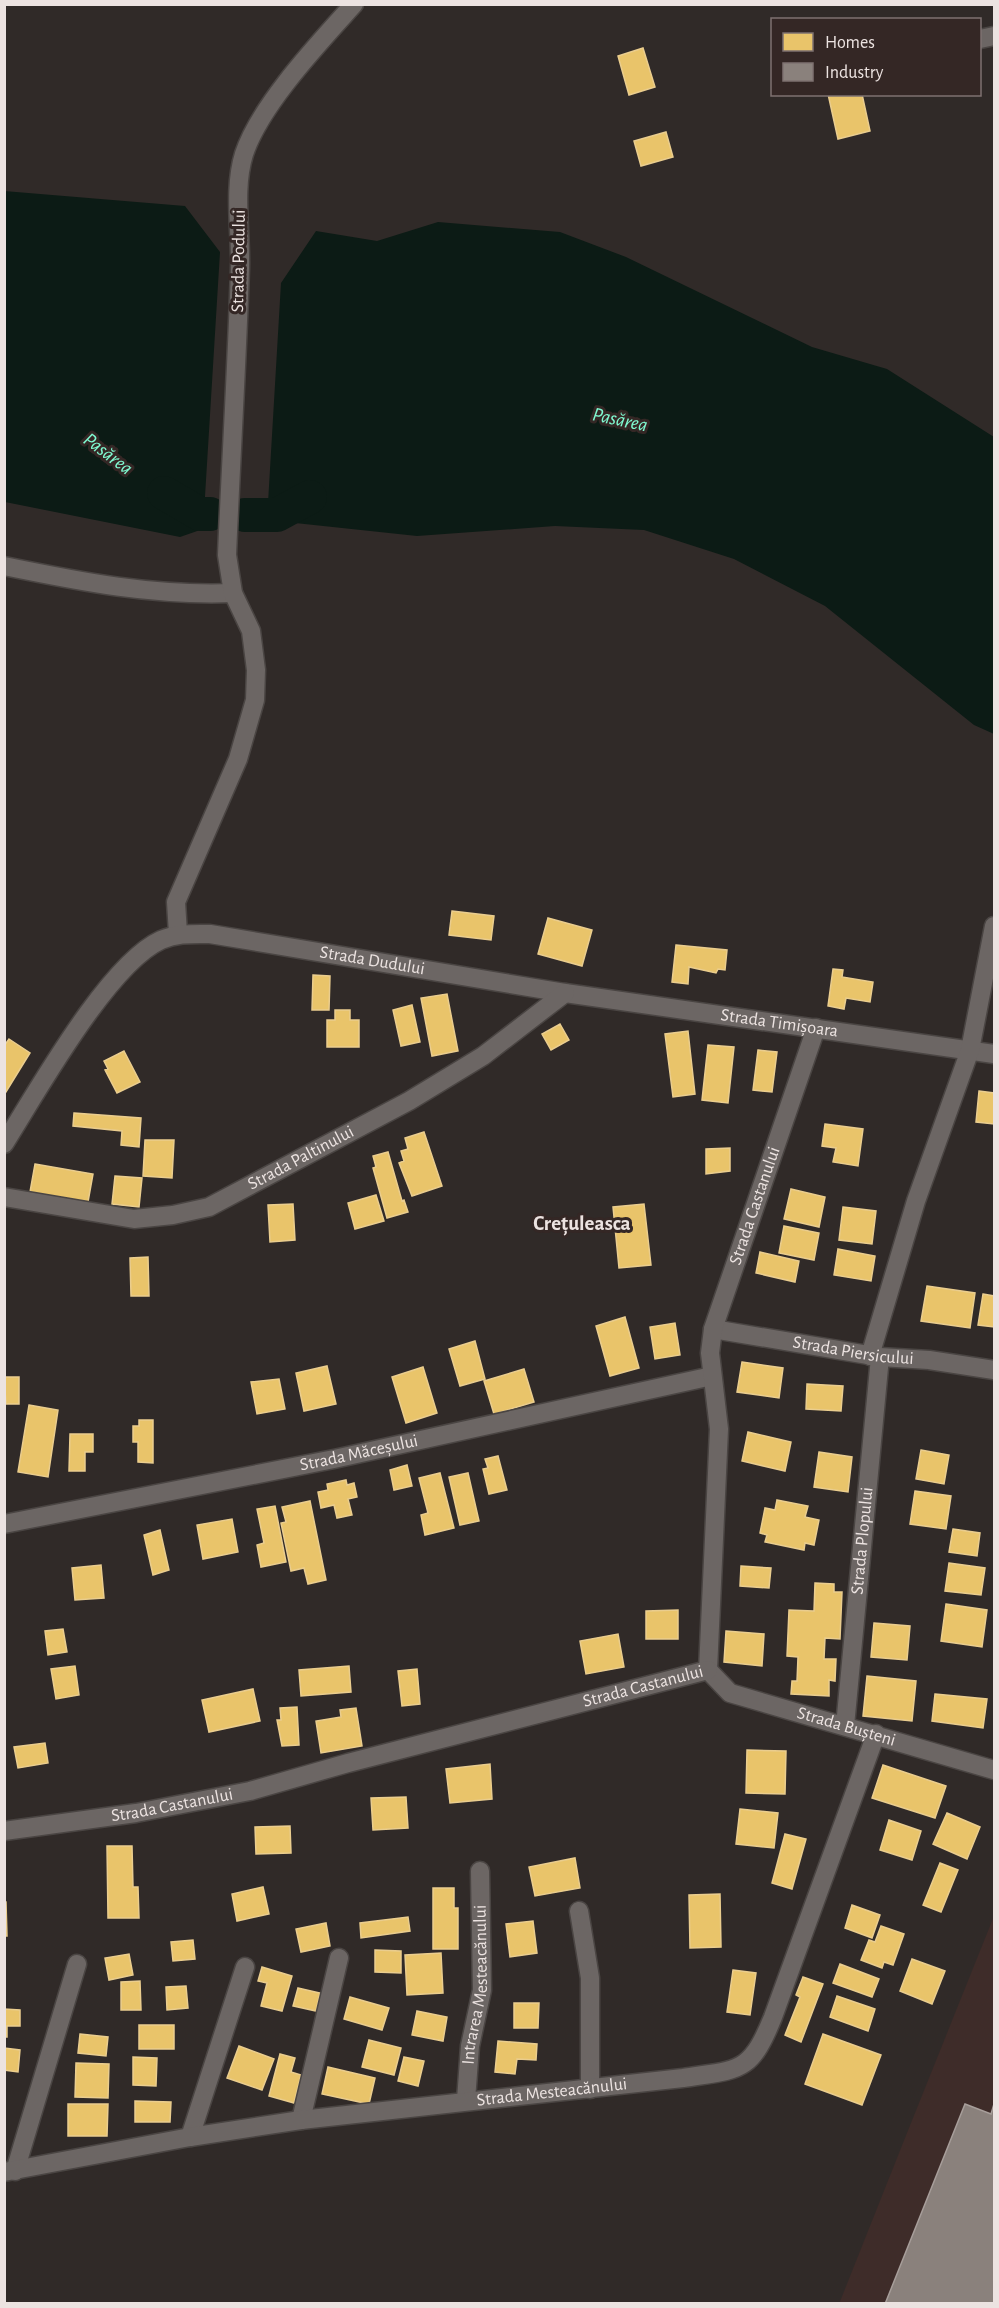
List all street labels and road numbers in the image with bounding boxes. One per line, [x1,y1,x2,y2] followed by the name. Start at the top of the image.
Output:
[229,209,249,313] street label: Strada Podului
[318,943,426,979] street label: Strada Dudului
[720,1006,839,1041] street label: Strada Timișoara
[245,1123,357,1194] street label: Strada Paltinului
[727,1145,784,1267] street label: Strada Castanului
[791,1334,914,1368] street label: Strada Piersicului
[298,1432,420,1474] street label: Strada Măceșului
[849,1486,877,1595] street label: Strada Plopului
[581,1663,705,1711] street label: Strada Castanului
[795,1704,898,1750] street label: Strada Bușteni
[110,1785,234,1825] street label: Strada Castanului
[460,1905,491,2065] street label: Intrarea Mesteacănului
[476,2075,628,2110] street label: Strada Mesteacănului

